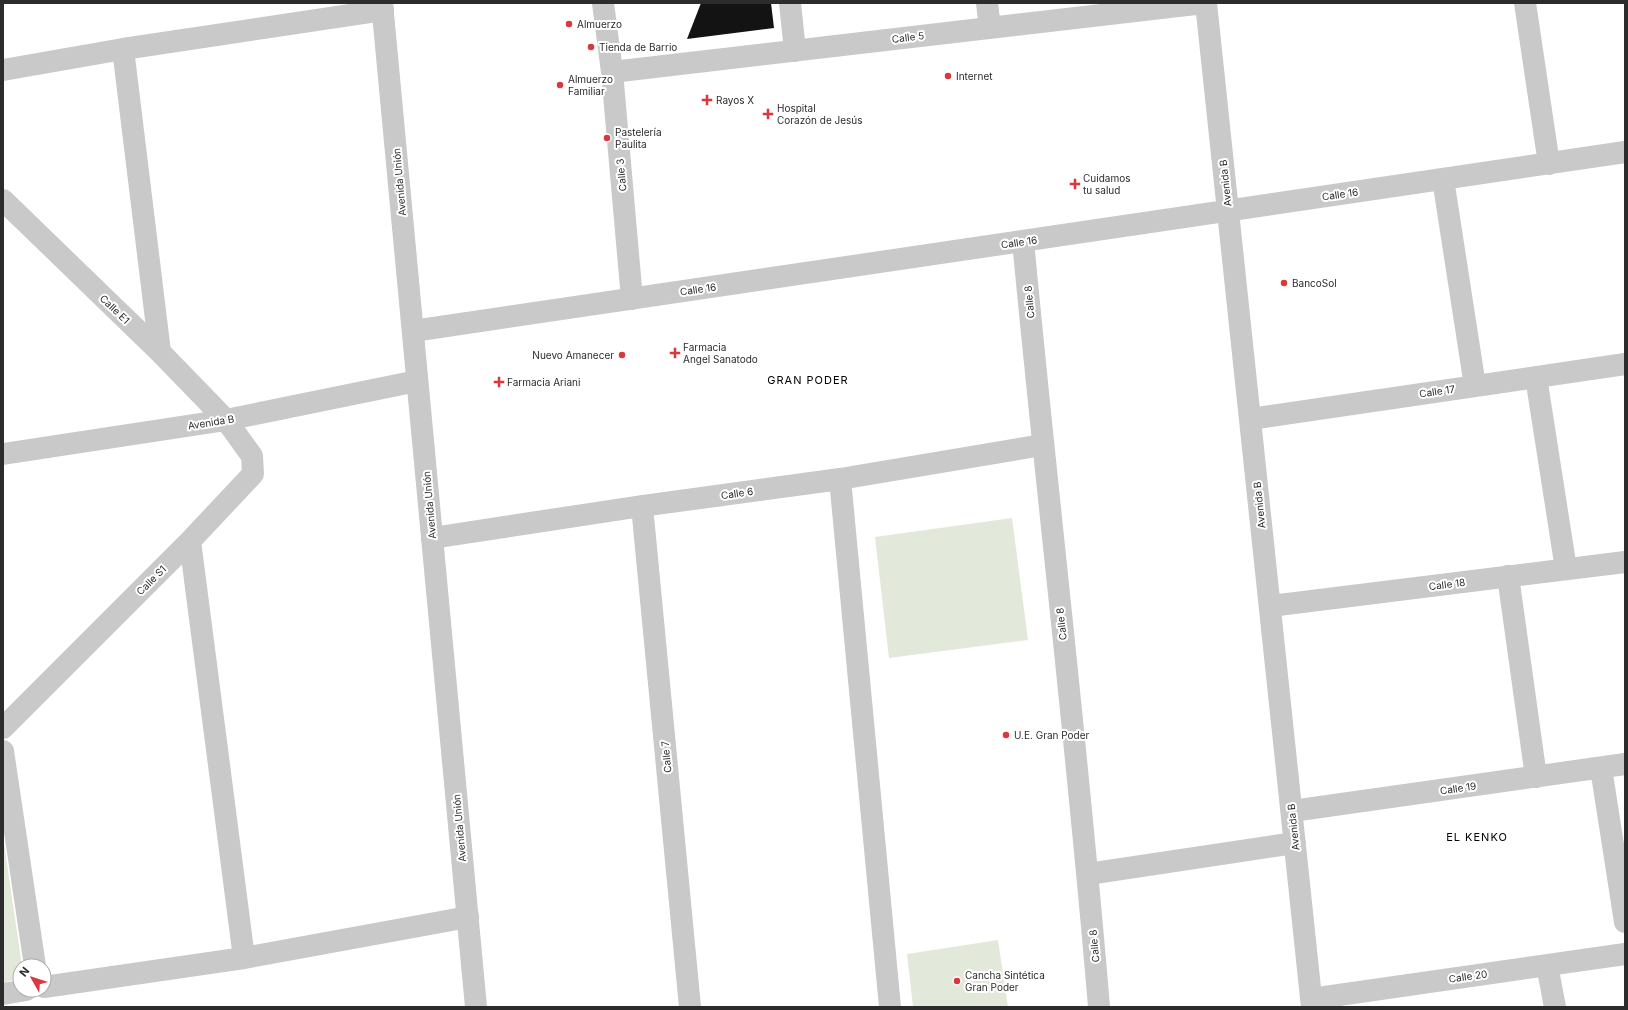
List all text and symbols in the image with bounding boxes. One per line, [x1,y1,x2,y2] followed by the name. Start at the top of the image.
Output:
[577,18,622,30] place label: Almuerzo
[564,19,574,29] marker: Almuerzo
[891,29,925,45] street label: Calle 5
[599,41,677,53] place label: Tienda de Barrio
[586,42,596,52] marker: Tienda de Barrio
[956,70,993,82] place label: Internet
[943,71,953,81] marker: Internet
[568,73,613,97] place label: Almuerzo Familiar
[555,80,565,90] marker: Almuerzo Familiar
[701,94,713,106] marker: Rayos X
[716,94,754,106] place label: Rayos X
[777,102,863,126] place label: Hospital Corazón de Jesús
[762,108,774,120] marker: Hospital Corazón de Jesús
[615,126,662,150] place label: Pastelería Paulita
[602,133,612,143] marker: Pastelería Paulita
[390,148,408,216] street label: Avenida Unión
[614,158,628,192] street label: Calle 3
[1217,159,1233,207] street label: Avenida B
[1083,172,1130,196] place label: Cuidamos tu salud
[1070,179,1080,189] marker: Cuidamos tu salud
[1321,186,1359,202] street label: Calle 16
[1000,234,1038,250] street label: Calle 16
[1292,277,1337,289] place label: BancoSol
[1279,278,1289,288] marker: BancoSol
[679,281,717,297] street label: Calle 16
[1022,285,1036,319] street label: Calle 8
[98,292,132,326] street label: Calle E1
[683,341,758,365] place label: Farmacia Angel Sanatodo
[670,348,680,358] marker: Farmacia Angel Sanatodo
[532,349,614,361] place label: Nuevo Amanecer
[617,350,627,360] marker: Nuevo Amanecer
[767,373,849,387] district label: GRAN PODER
[507,376,580,388] place label: Farmacia Ariani
[494,377,504,387] marker: Farmacia Ariani
[1418,382,1456,399] street label: Calle 17
[187,412,235,432] street label: Avenida B
[420,471,438,539] street label: Avenida Unión
[1251,481,1267,529] street label: Avenida B
[720,485,754,501] street label: Calle 6
[134,563,168,597] street label: Calle S1
[1428,576,1466,592] street label: Calle 18
[1053,607,1069,641] street label: Calle 8
[1014,729,1090,741] place label: U.E. Gran Poder
[1001,730,1011,740] marker: U.E. Gran Poder
[659,740,673,774] street label: Calle 7
[1439,780,1477,796] street label: Calle 19
[450,794,468,862] street label: Avenida Unión
[1285,803,1301,851] street label: Avenida B
[1446,830,1508,844] district label: EL KENKO
[1087,929,1101,963] street label: Calle 8
[12,958,52,998] north arrow
[16,964,32,979] text: N
[1448,967,1488,985] street label: Calle 20
[965,969,1045,993] place label: Cancha Sintética Gran Poder
[952,976,962,986] marker: Cancha Sintética Gran Poder

